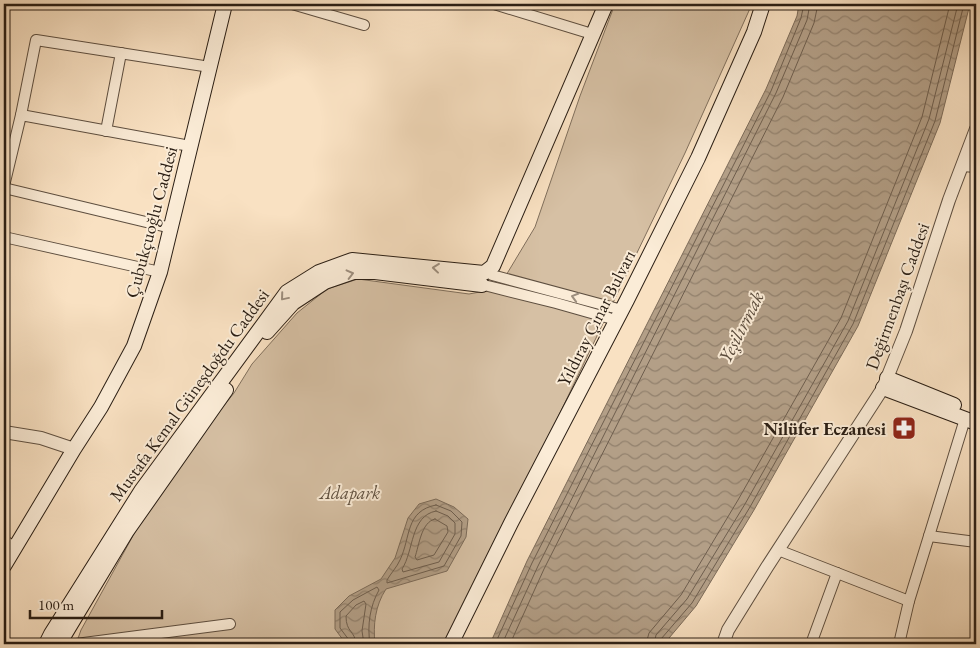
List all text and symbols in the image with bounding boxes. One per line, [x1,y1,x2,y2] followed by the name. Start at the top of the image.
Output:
[120,143,182,300] street label: Çubukçuoğlu Caddesi
[860,219,934,373] street label: Değirmenbaşı Caddesi
[552,246,640,390] street label: Yıldıray Çınar Bulvarı
[431,263,439,274] one-way arrow
[345,269,354,280] one-way arrow
[104,284,274,506] street label: Mustafa Kemal Güneşdoğdu Caddesi
[712,287,770,367] water label: Yeşilırmak
[280,291,289,300] one-way arrow
[570,292,579,303] one-way arrow
[891,415,917,441] pharmacy icon: Nilüfer Eczanesi
[764,417,887,440] place label: Nilüfer Eczanesi
[318,481,380,505] park label: Adapark
[30,588,162,620] scale bar
[38,595,75,614] text: 100 m

